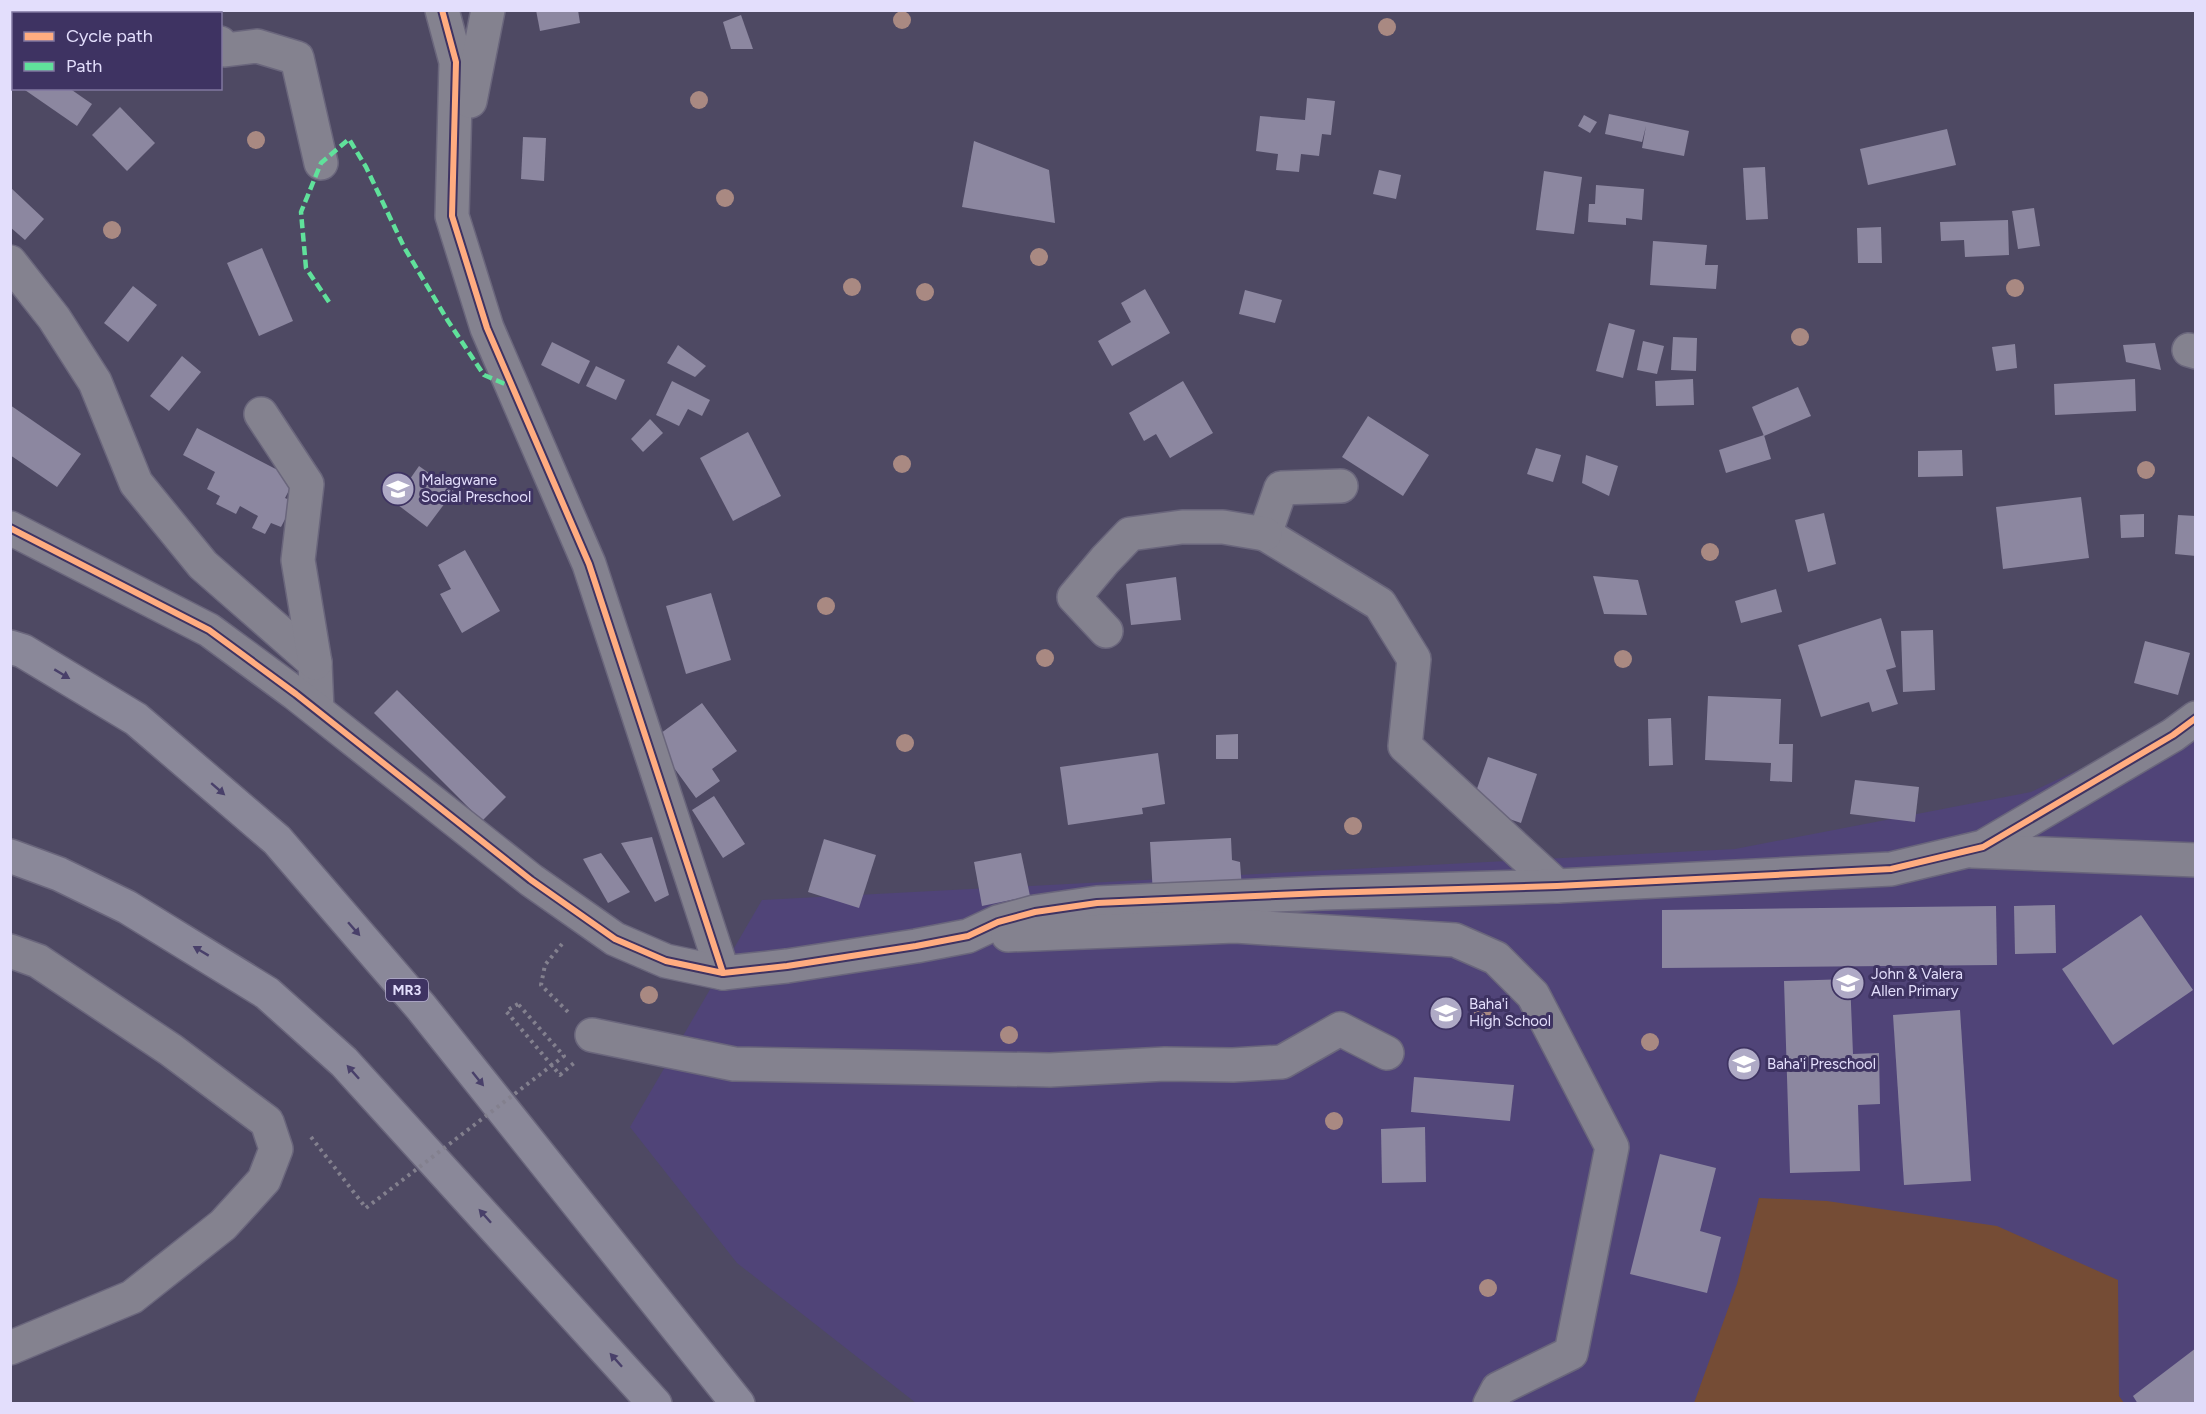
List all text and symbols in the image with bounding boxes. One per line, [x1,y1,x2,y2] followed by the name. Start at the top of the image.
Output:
[12,12,222,90] legend
[66,25,153,47] text: Cycle path
[66,55,102,77] text: Path
[380,471,416,507] school or university icon: Malagwane Social Preschool
[421,471,531,506] place label: Malagwane Social Preschool
[54,668,70,679] one-way arrow
[210,783,226,796] one-way arrow
[347,921,360,936] one-way arrow
[193,946,209,957] one-way arrow
[1830,965,1866,1001] school or university icon: John & Valera Allen Primary
[1871,965,1963,1000] place label: John & Valera Allen Primary
[386,979,428,1001] road number: MR3
[1428,995,1464,1031] school or university icon: Baha'i High School
[1469,995,1551,1030] place label: Baha'i High School
[1726,1046,1762,1082] school or university icon: Baha'i Preschool
[1767,1055,1876,1073] place label: Baha'i Preschool
[347,1065,360,1080] one-way arrow
[472,1071,485,1087] one-way arrow
[479,1209,492,1224] one-way arrow
[610,1353,623,1368] one-way arrow

